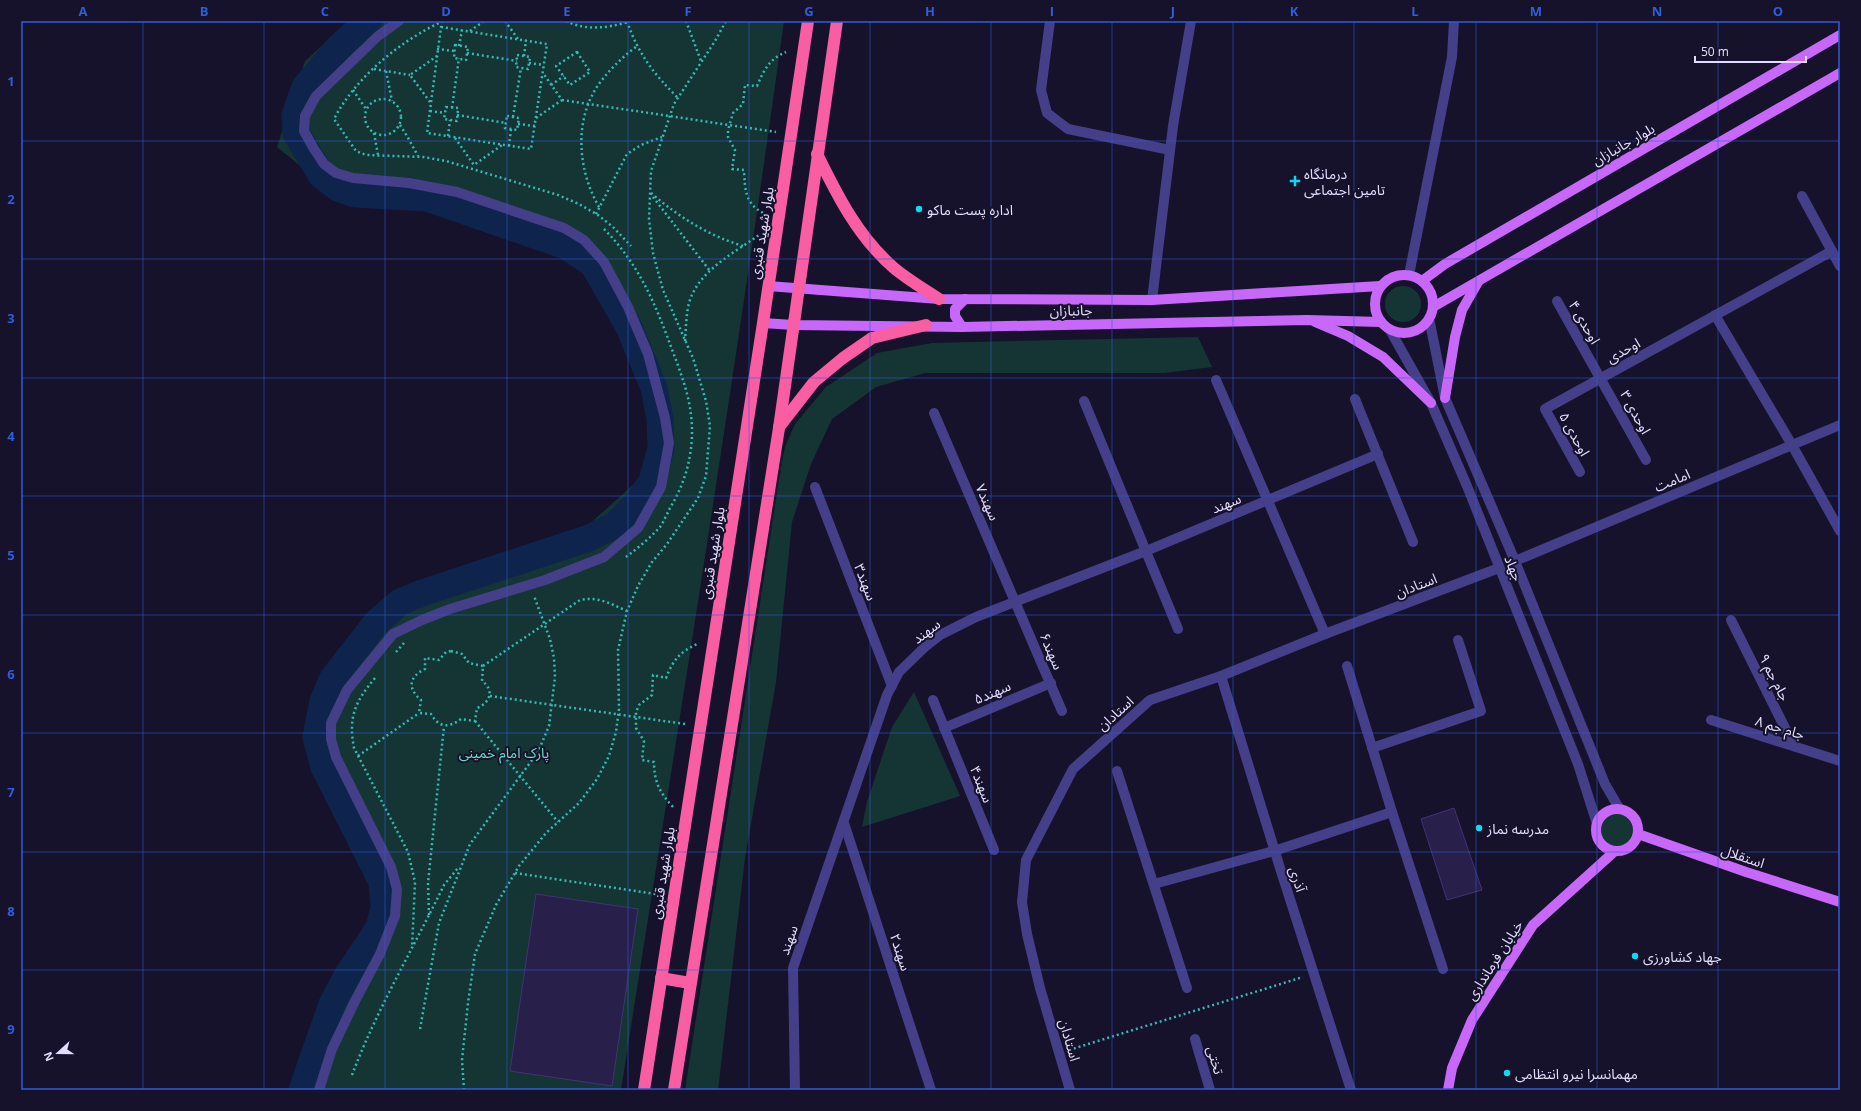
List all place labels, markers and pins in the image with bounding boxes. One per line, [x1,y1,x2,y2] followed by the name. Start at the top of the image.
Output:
[1304,164,1385,199] place label: درمانگاه تامین اجتماعی
[1289,175,1301,187] marker: درمانگاه تامین اجتماعی
[927,200,1013,220] place label: اداره پست ماکو
[914,204,924,214] marker: اداره پست ماکو
[1486,819,1549,838] place label: مدرسه نماز
[1474,823,1484,833] marker: مدرسه نماز
[1643,947,1722,966] place label: جهاد کشاورزی
[1630,951,1640,961] marker: جهاد کشاورزی
[1515,1064,1638,1083] place label: مهمانسرا نیرو انتظامی
[1502,1068,1512,1078] marker: مهمانسرا نیرو انتظامی

